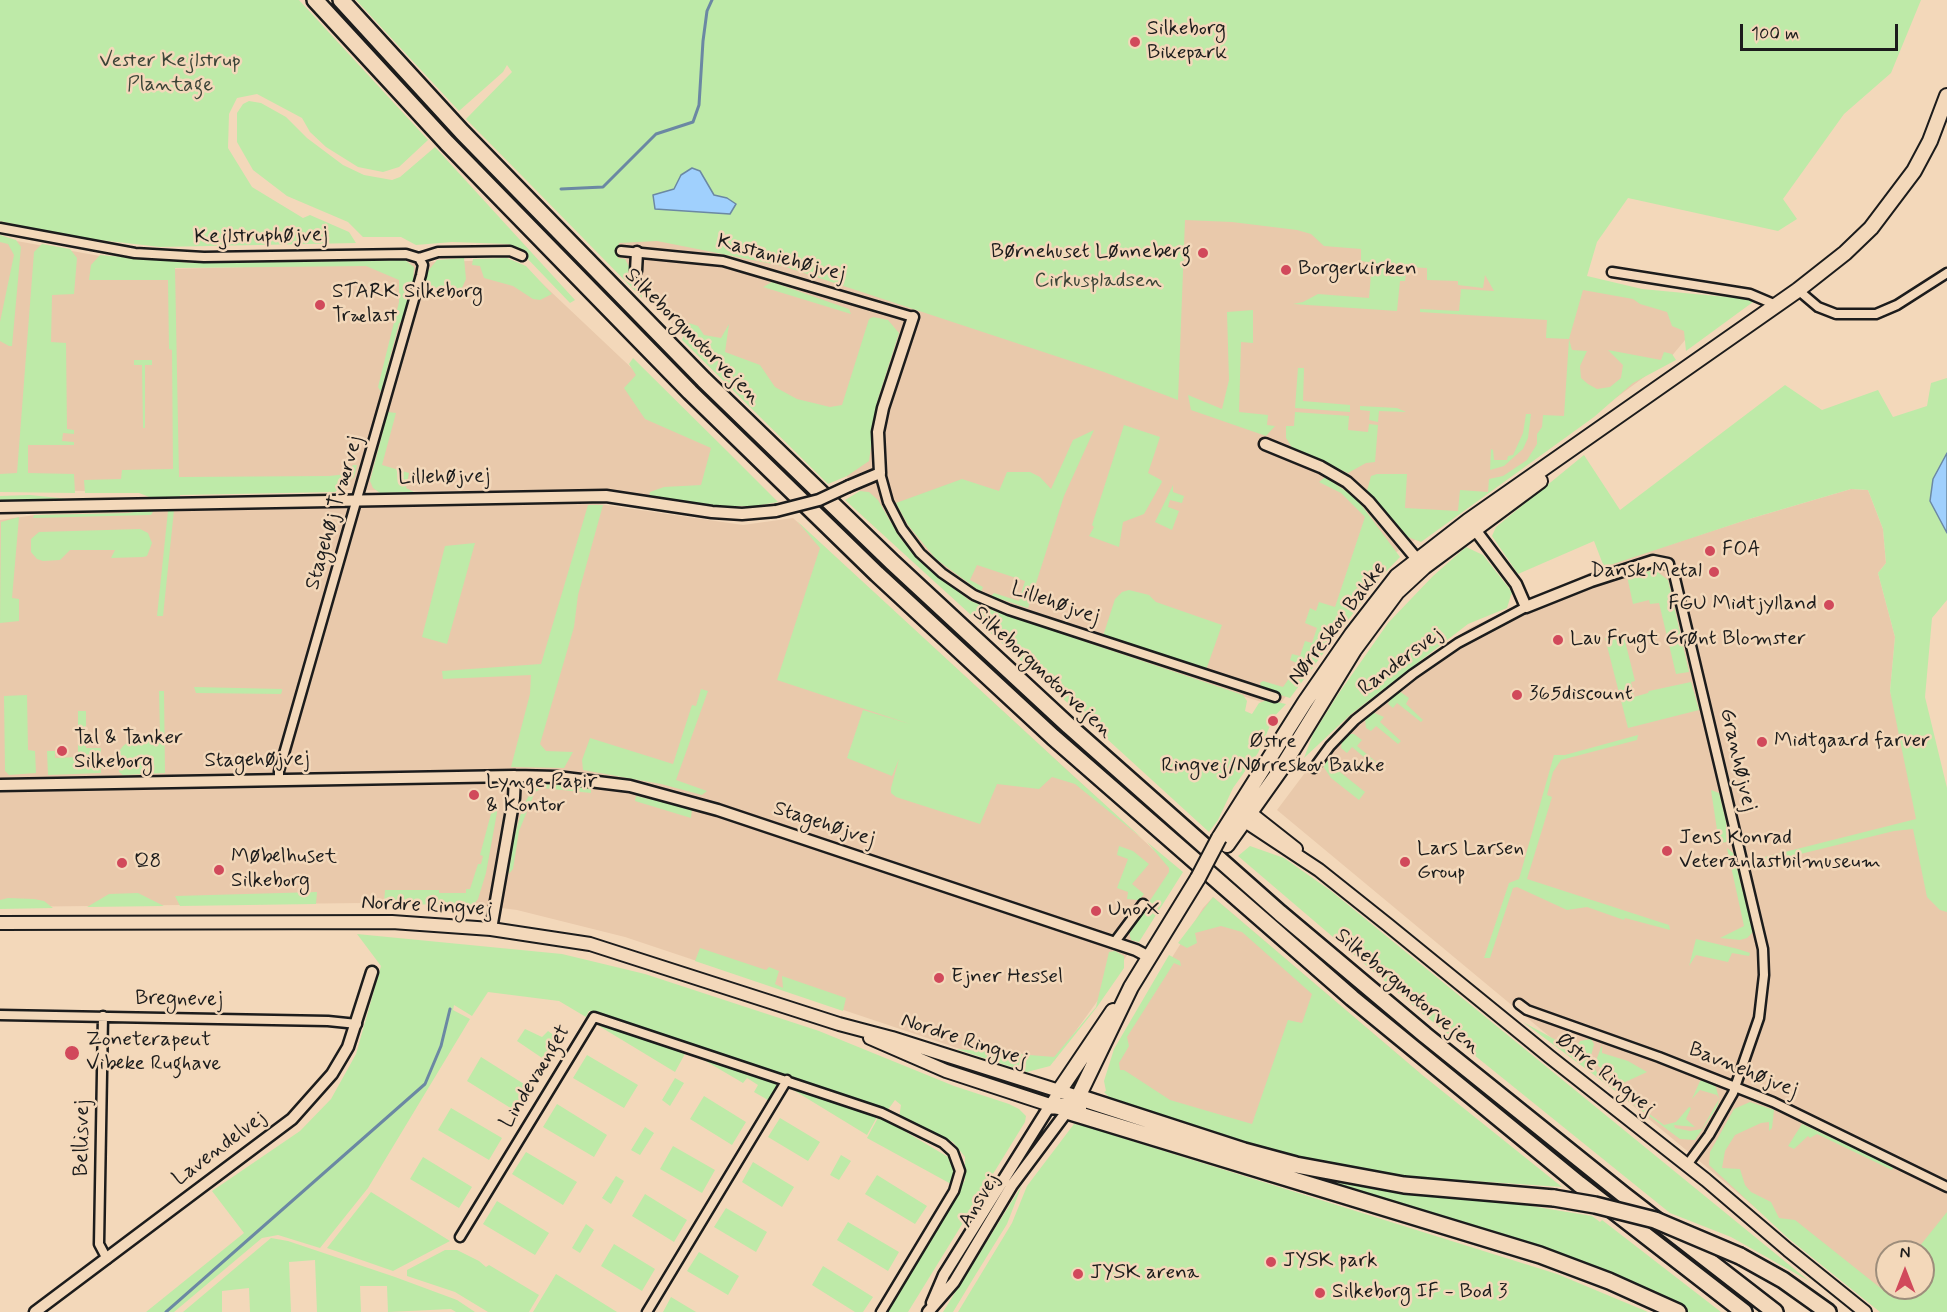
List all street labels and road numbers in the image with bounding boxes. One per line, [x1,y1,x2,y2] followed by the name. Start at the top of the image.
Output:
[194,223,328,251] street label: Kejlstruphøjvej
[714,230,848,288] street label: Kastaniehøjvej
[619,264,765,410] street label: Silkeborgmotorvejen
[301,433,369,593] street label: Stagehøj Tværvej
[398,465,490,491] street label: Lillehøjvej
[1283,557,1393,691] street label: Nørreskov Bakke
[1007,577,1103,631] street label: Lillehøjvej
[967,602,1117,744] street label: Silkeborgmotorvejen
[1354,622,1448,702] street label: Randersvej
[1713,706,1761,814] street label: Granhøjvej
[204,747,310,775] street label: Stagehøjvej
[770,797,878,853] street label: Stagehøjvej
[360,891,494,923] street label: Nordre Ringvej
[1329,924,1485,1060] street label: Silkeborgmotorvejen
[135,987,223,1013] street label: Bregnevej
[897,1009,1031,1073] street label: Nordre Ringvej
[495,1021,577,1133] street label: Lindevænget
[1550,1028,1660,1122] street label: Østre Ringvej
[1685,1038,1801,1104] street label: Bavnehøjvej
[70,1099,96,1177] street label: Bellisvej
[168,1106,272,1192] street label: Lavendelvej
[954,1169,1006,1233] street label: Ansvej

